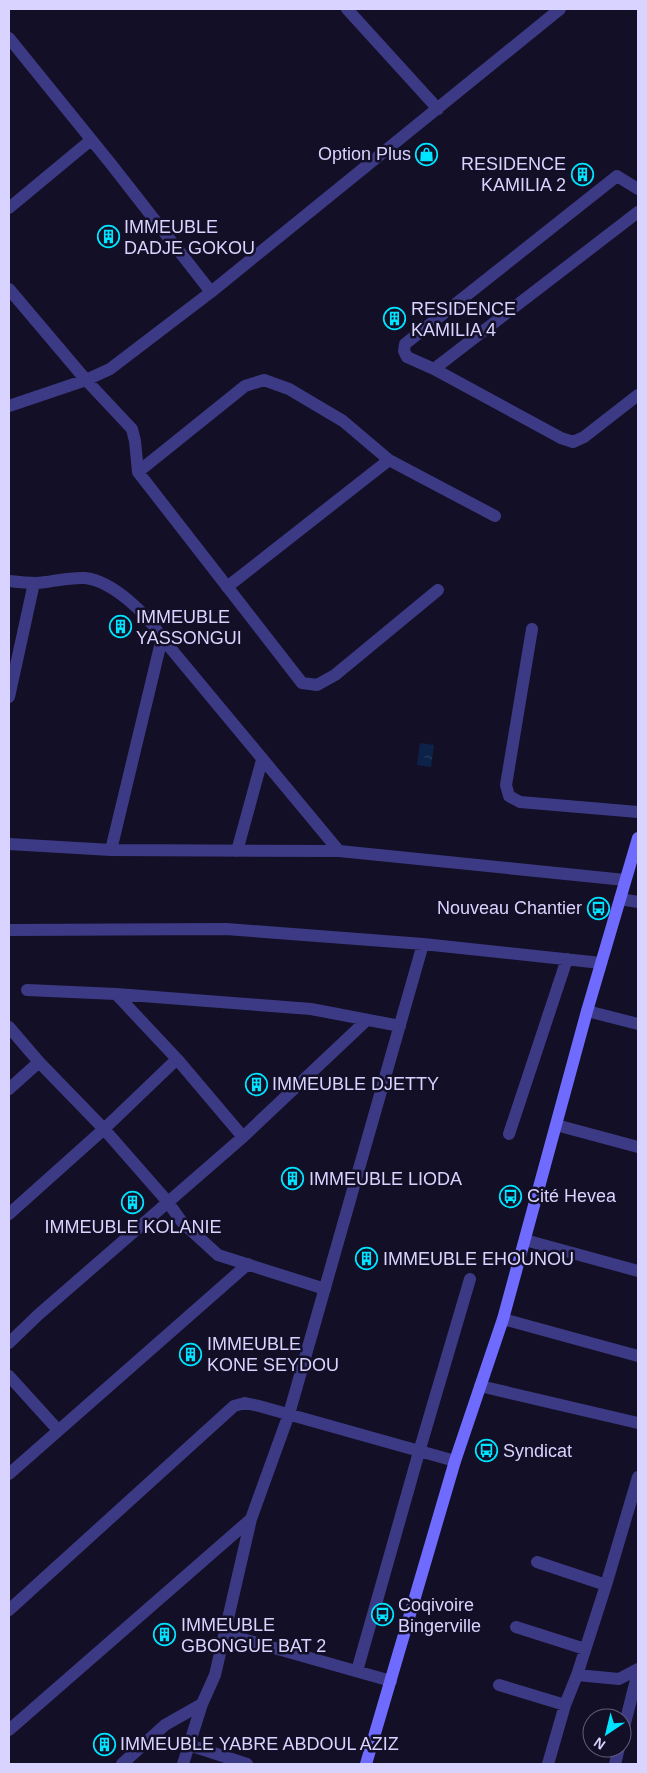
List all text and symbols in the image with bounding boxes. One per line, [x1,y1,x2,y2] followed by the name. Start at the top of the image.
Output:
[415,142,439,166] shop icon: Option Plus
[318,144,411,164] place label: Option Plus
[461,154,566,195] place label: RESIDENCE KAMILIA 2
[570,162,594,186] building icon: RESIDENCE KAMILIA 2
[124,217,255,258] place label: IMMEUBLE DADJE GOKOU
[96,225,120,249] building icon: IMMEUBLE DADJE GOKOU
[411,299,516,340] place label: RESIDENCE KAMILIA 4
[383,307,407,331] building icon: RESIDENCE KAMILIA 4
[136,607,242,648] place label: IMMEUBLE YASSONGUI
[108,615,132,639] building icon: IMMEUBLE YASSONGUI
[586,896,610,920] bus stop icon: Nouveau Chantier
[437,898,582,918] place label: Nouveau Chantier
[244,1072,268,1096] building icon: IMMEUBLE DJETTY
[272,1074,439,1094] place label: IMMEUBLE DJETTY
[281,1167,305,1191] building icon: IMMEUBLE LIODA
[309,1169,462,1189] place label: IMMEUBLE LIODA
[499,1184,523,1208] bus stop icon: Cité Hevea
[527,1186,617,1206] place label: Cité Hevea
[121,1190,145,1214] building icon: IMMEUBLE KOLANIE
[44,1217,222,1237] place label: IMMEUBLE KOLANIE
[355,1247,379,1271] building icon: IMMEUBLE EHOUNOU
[383,1249,574,1269] place label: IMMEUBLE EHOUNOU
[207,1334,339,1375] place label: IMMEUBLE KONE SEYDOU
[179,1342,203,1366] building icon: IMMEUBLE KONE SEYDOU
[475,1439,499,1463] bus stop icon: Syndicat
[503,1441,572,1461] place label: Syndicat
[398,1595,481,1636] place label: Coqivoire Bingerville
[370,1603,394,1627] bus stop icon: Coqivoire Bingerville
[181,1615,326,1656] place label: IMMEUBLE GBONGUE BAT 2
[153,1623,177,1647] building icon: IMMEUBLE GBONGUE BAT 2
[582,1708,632,1758] north arrow
[92,1732,116,1756] building icon: IMMEUBLE YABRE ABDOUL AZIZ
[120,1734,399,1754] place label: IMMEUBLE YABRE ABDOUL AZIZ
[591,1734,608,1753] text: N

